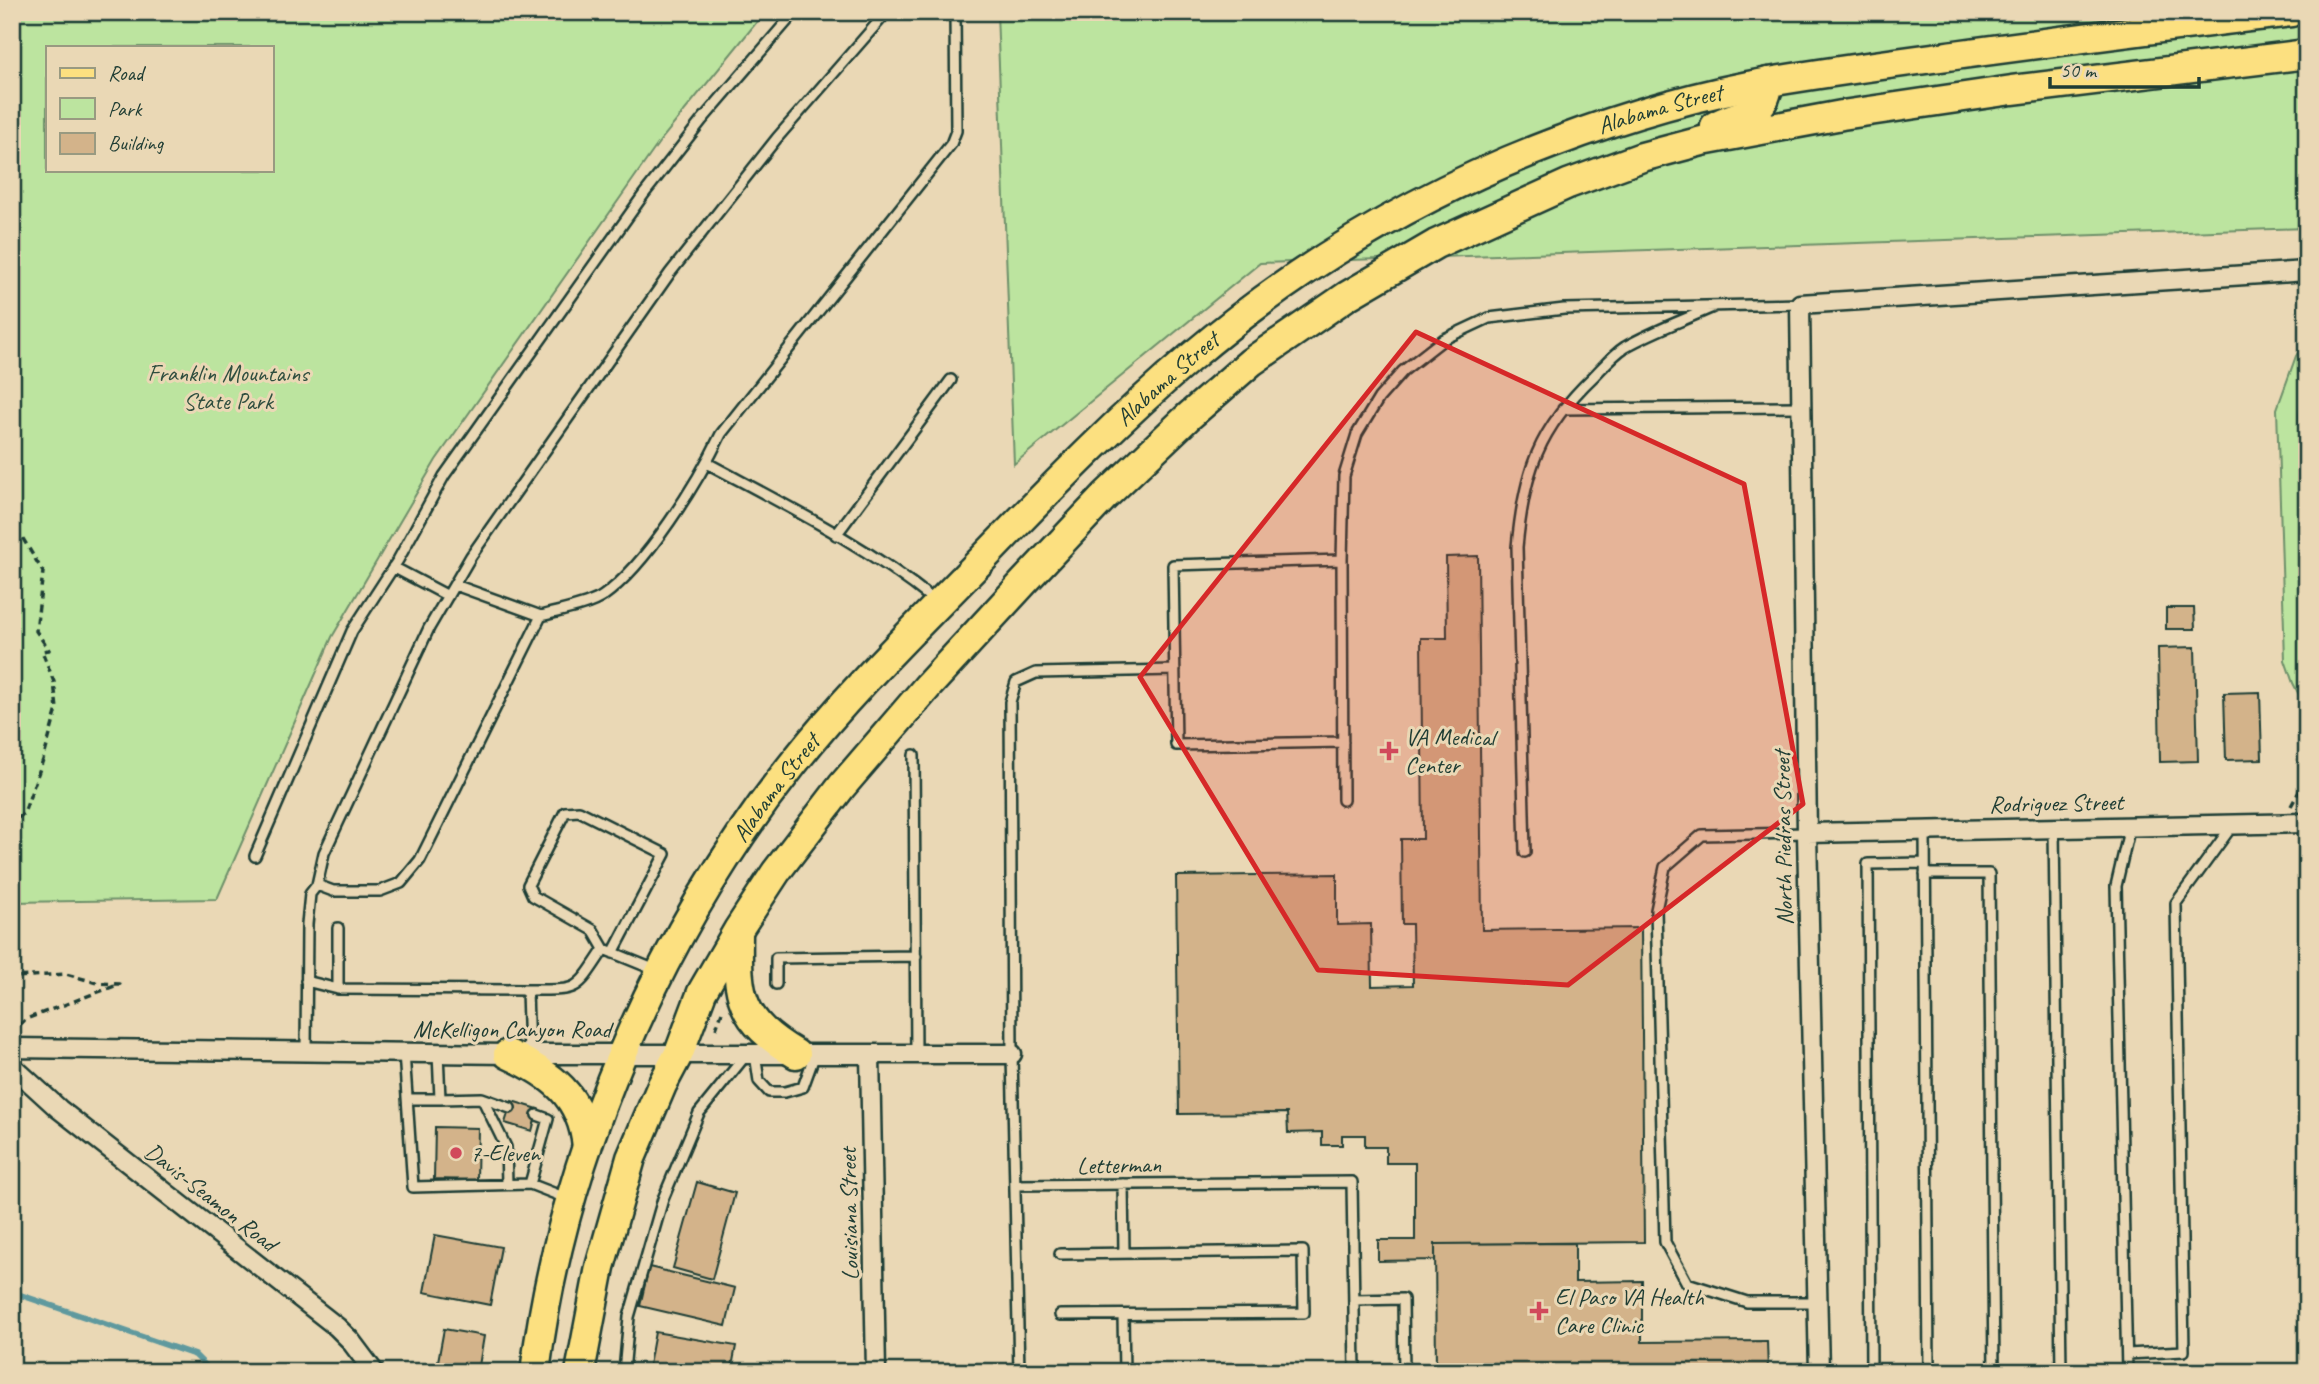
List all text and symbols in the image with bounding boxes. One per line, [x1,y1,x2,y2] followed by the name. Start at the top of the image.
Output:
[46,46,273,172] legend
[2050,46,2198,90] scale bar
[2060,57,2098,83] text: 50 m
[108,60,147,86] text: Road
[1594,76,1728,141] street label: Alabama Street
[108,96,143,122] text: Park
[108,130,165,156] text: Building
[1109,323,1228,432] street label: Alabama Street
[148,358,310,416] park label: Franklin Mountains State Park
[1405,722,1499,780] place label: VA Medical Center
[726,725,828,848] street label: Alabama Street
[1379,741,1399,761] marker: VA Medical Center
[1766,747,1800,926] street label: North Piedras Street
[1989,787,2125,819] street label: Rodriguez Street
[413,1014,614,1044] street label: McKelligon Canyon Road
[139,1136,286,1260] street label: Davis-Seamon Road
[470,1138,541,1168] place label: 7-Eleven
[448,1145,464,1161] marker: 7-Eleven
[833,1145,865,1281] street label: Louisiana Street
[1077,1149,1162,1181] street label: Letterman
[1555,1282,1705,1340] place label: El Paso VA Health Care Clinic
[1529,1301,1549,1321] marker: El Paso VA Health Care Clinic

